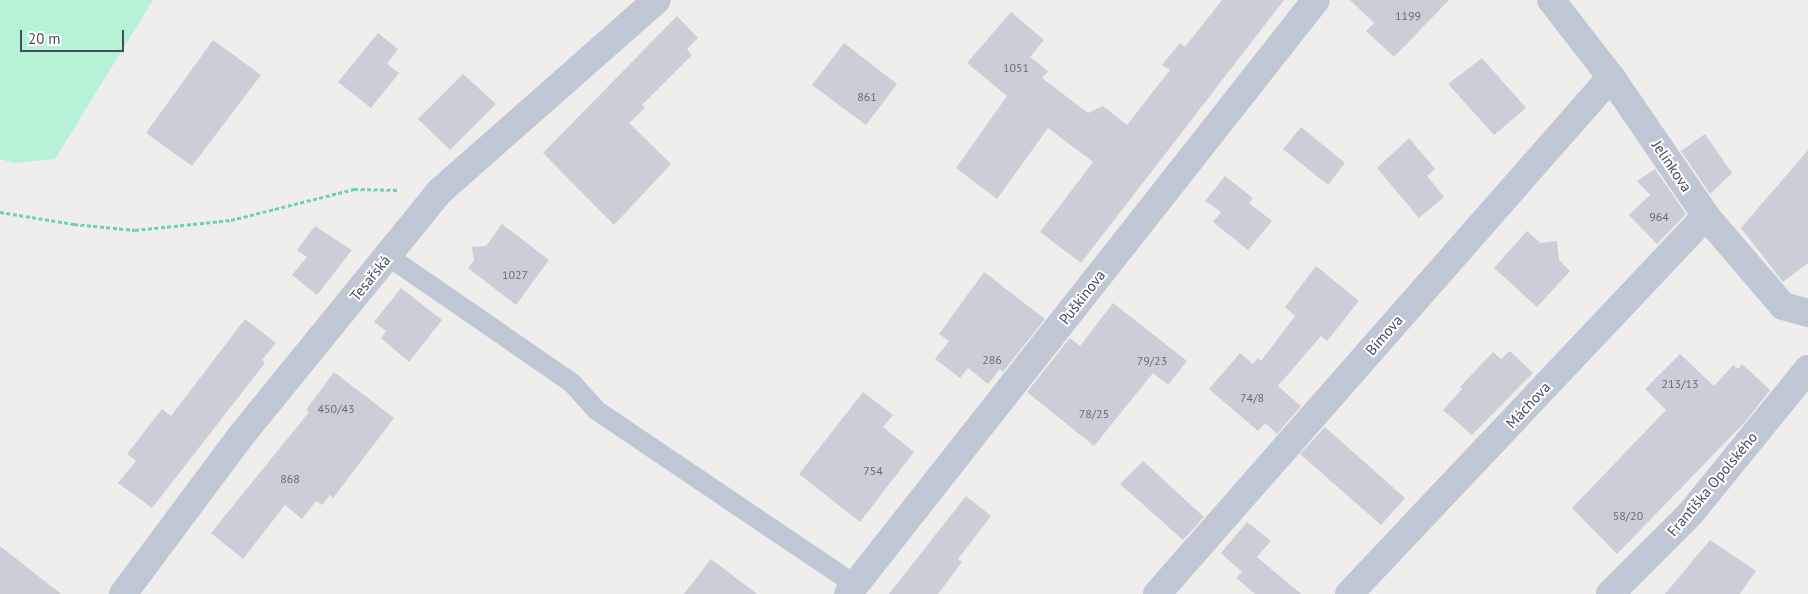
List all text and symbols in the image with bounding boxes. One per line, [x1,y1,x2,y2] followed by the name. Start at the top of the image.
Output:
[1395,9,1421,23] house number: 1199
[22,20,126,52] scale bar
[28,29,61,48] text: 20 m
[1003,61,1029,75] house number: 1051
[857,90,877,104] house number: 861
[1648,137,1696,195] street label: Jelínkova
[1649,210,1669,224] house number: 964
[346,251,394,305] street label: Tesařská
[1055,266,1109,328] street label: Puškinova
[502,268,528,282] house number: 1027
[1362,311,1406,359] street label: Bímova
[982,353,1002,367] house number: 286
[1137,354,1167,368] house number: 79/23
[1662,377,1698,391] house number: 213/13
[1502,378,1554,432] street label: Máchova
[1240,391,1264,405] house number: 74/8
[318,402,354,416] house number: 450/43
[1079,407,1109,421] house number: 78/25
[1663,428,1761,540] street label: Františka Opolského
[863,464,883,478] house number: 754
[280,472,300,486] house number: 868
[1613,509,1643,523] house number: 58/20

